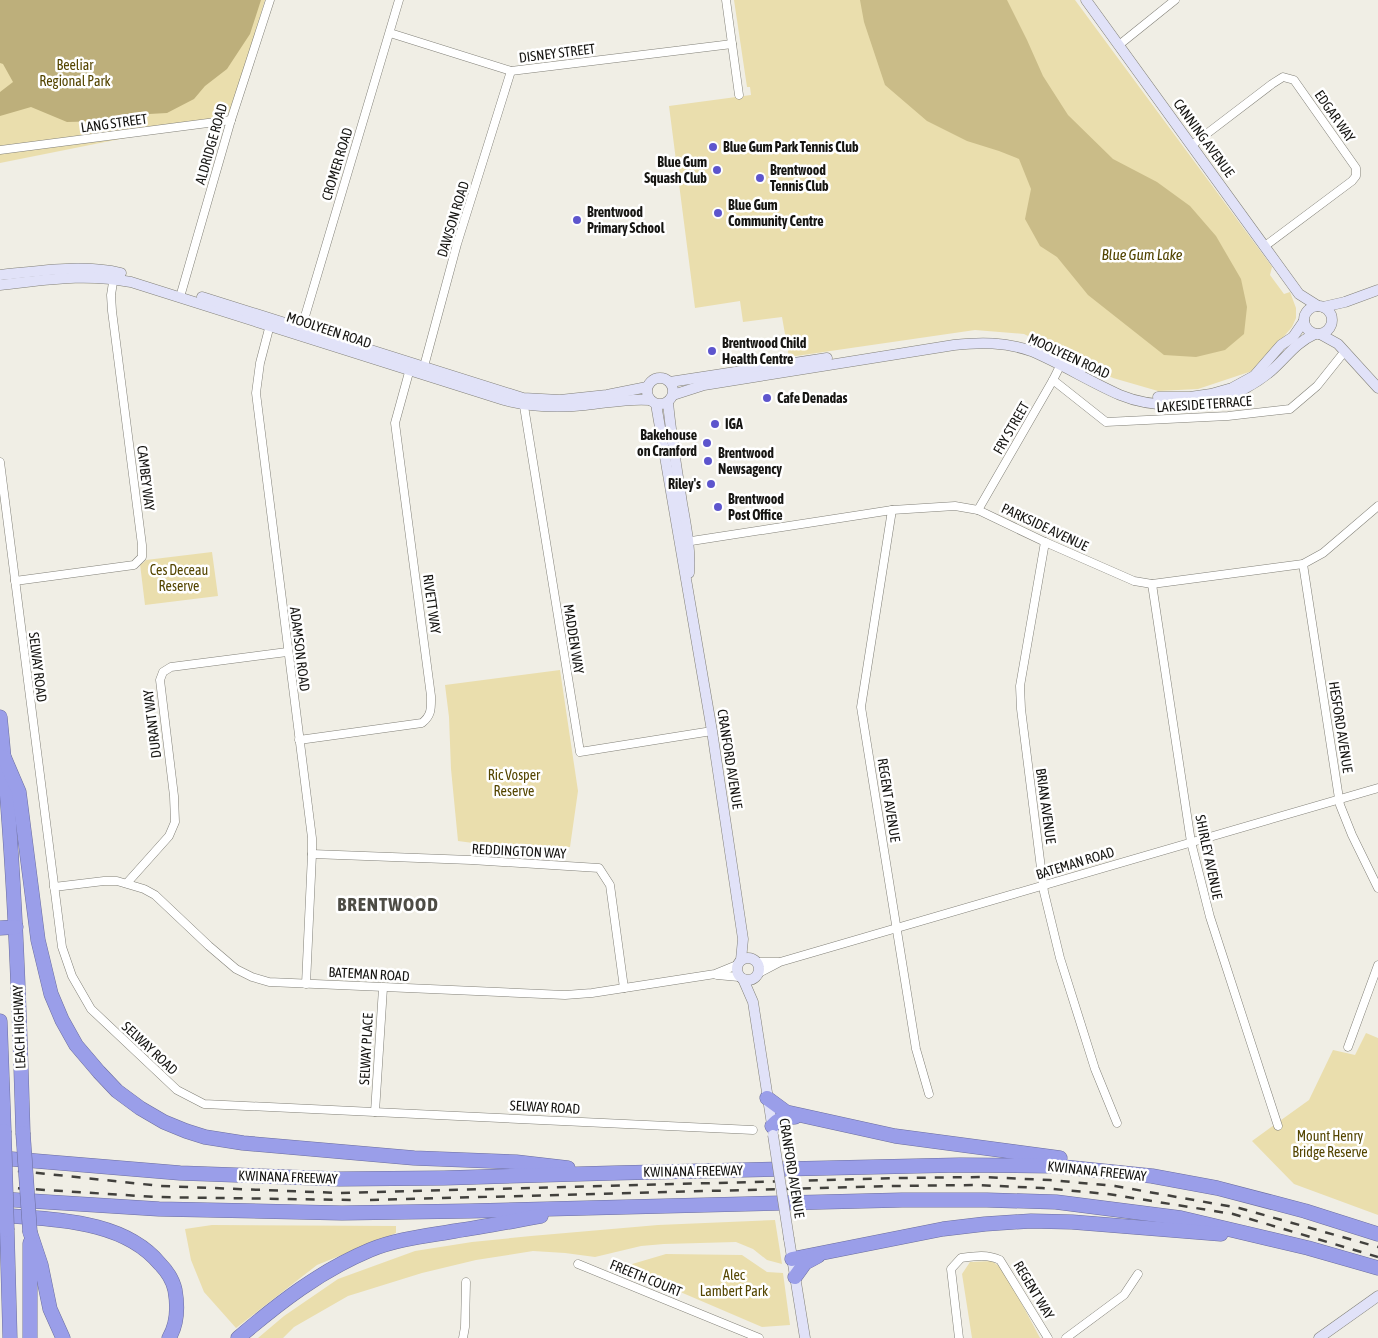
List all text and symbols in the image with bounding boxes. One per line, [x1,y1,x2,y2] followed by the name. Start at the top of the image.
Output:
[518,40,596,66] street label: DISNEY STREET
[39,57,111,89] park label: Beeliar Regional Park
[1311,87,1359,145] street label: EDGAR WAY
[1170,96,1238,180] street label: CANNING AVENUE
[192,101,230,186] street label: ALDRIDGE ROAD
[80,110,148,136] street label: LANG STREET
[318,125,356,202] street label: CROMER ROAD
[723,139,859,155] place label: Blue Gum Park Tennis Club
[707,141,719,153] marker: Blue Gum Park Tennis Club
[644,154,707,186] place label: Blue Gum Squash Club
[770,162,829,194] place label: Brentwood Tennis Club
[711,164,723,176] marker: Blue Gum Squash Club
[754,172,766,184] marker: Brentwood Tennis Club
[434,179,472,259] street label: DAWSON ROAD
[728,197,824,229] place label: Blue Gum Community Centre
[587,204,665,236] place label: Brentwood Primary School
[712,207,724,219] marker: Blue Gum Community Centre
[571,214,583,226] marker: Brentwood Primary School
[1101,246,1183,263] water label: Blue Gum Lake
[285,309,374,351] street label: MOOLYEEN ROAD
[1026,330,1113,382] street label: MOOLYEEN ROAD
[722,335,807,367] place label: Brentwood Child Health Centre
[706,345,718,357] marker: Brentwood Child Health Centre
[777,390,848,406] place label: Cafe Denadas
[761,392,773,404] marker: Cafe Denadas
[1156,393,1252,415] street label: LAKESIDE TERRACE
[990,399,1032,457] street label: FRY STREET
[725,416,743,432] place label: IGA
[709,418,721,430] marker: IGA
[637,427,697,459] place label: Bakehouse on Cranford
[701,437,713,449] marker: Bakehouse on Cranford
[134,444,158,512] street label: CAMBEY WAY
[718,445,782,477] place label: Brentwood Newsagency
[702,455,714,467] marker: Brentwood Newsagency
[668,476,701,492] place label: Riley's
[705,478,717,490] marker: Riley's
[728,491,784,523] place label: Brentwood Post Office
[999,500,1091,554] street label: PARKSIDE AVENUE
[712,501,724,513] marker: Brentwood Post Office
[150,562,208,594] park label: Ces Deceau Reserve
[420,573,444,636] street label: RIVETT WAY
[561,603,588,676] street label: MADDEN WAY
[287,606,313,692] street label: ADAMSON ROAD
[26,631,50,703] street label: SELWAY ROAD
[1326,680,1356,774] street label: HESFORD AVENUE
[140,688,164,759] street label: DURANT WAY
[714,708,746,810] street label: CRANFORD AVENUE
[874,757,904,843] street label: REGENT AVENUE
[488,767,541,799] park label: Ric Vosper Reserve
[1033,767,1059,845] street label: BRIAN AVENUE
[1192,813,1226,901] street label: SHIRLEY AVENUE
[471,841,567,861] street label: REDDINGTON WAY
[1034,843,1116,883] street label: BATEMAN ROAD
[337,893,439,915] district label: BRENTWOOD
[328,964,410,984] street label: BATEMAN ROAD
[10,984,28,1069] street label: LEACH HIGHWAY
[356,1013,376,1085] street label: SELWAY PLACE
[119,1018,181,1078] street label: SELWAY ROAD
[509,1097,581,1117] street label: SELWAY ROAD
[776,1117,808,1219] street label: CRANFORD AVENUE
[1292,1128,1368,1160] park label: Mount Henry Bridge Reserve
[1047,1158,1148,1184] street label: KWINANA FREEWAY
[643,1162,744,1180] street label: KWINANA FREEWAY
[238,1167,339,1187] street label: KWINANA FREEWAY
[608,1256,684,1300] street label: FREETH COURT
[1010,1258,1058,1323] street label: REGENT WAY
[700,1267,768,1299] park label: Alec Lambert Park

